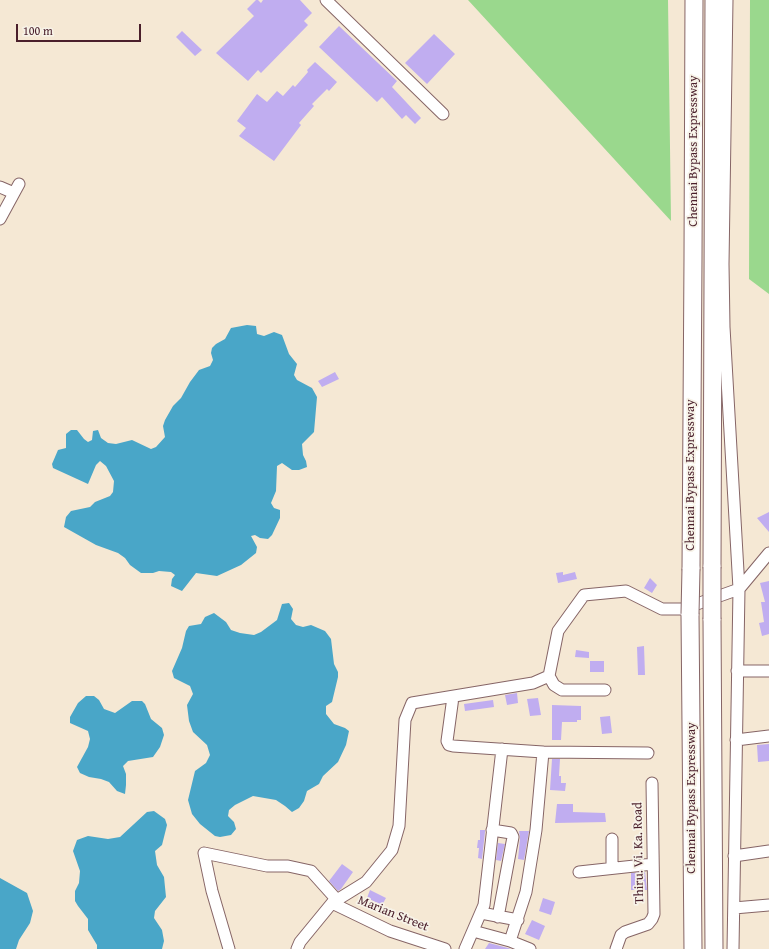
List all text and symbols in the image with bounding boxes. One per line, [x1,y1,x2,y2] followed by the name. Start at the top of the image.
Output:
[18,16,143,42] scale bar
[23,22,53,39] text: 100 m
[686,75,702,227] street label: Chennai Bypass Expressway
[683,399,699,551] street label: Chennai Bypass Expressway
[684,722,700,874] street label: Chennai Bypass Expressway
[630,802,648,904] street label: Thiru. Vi. Ka. Road
[355,893,431,935] street label: Marian Street

